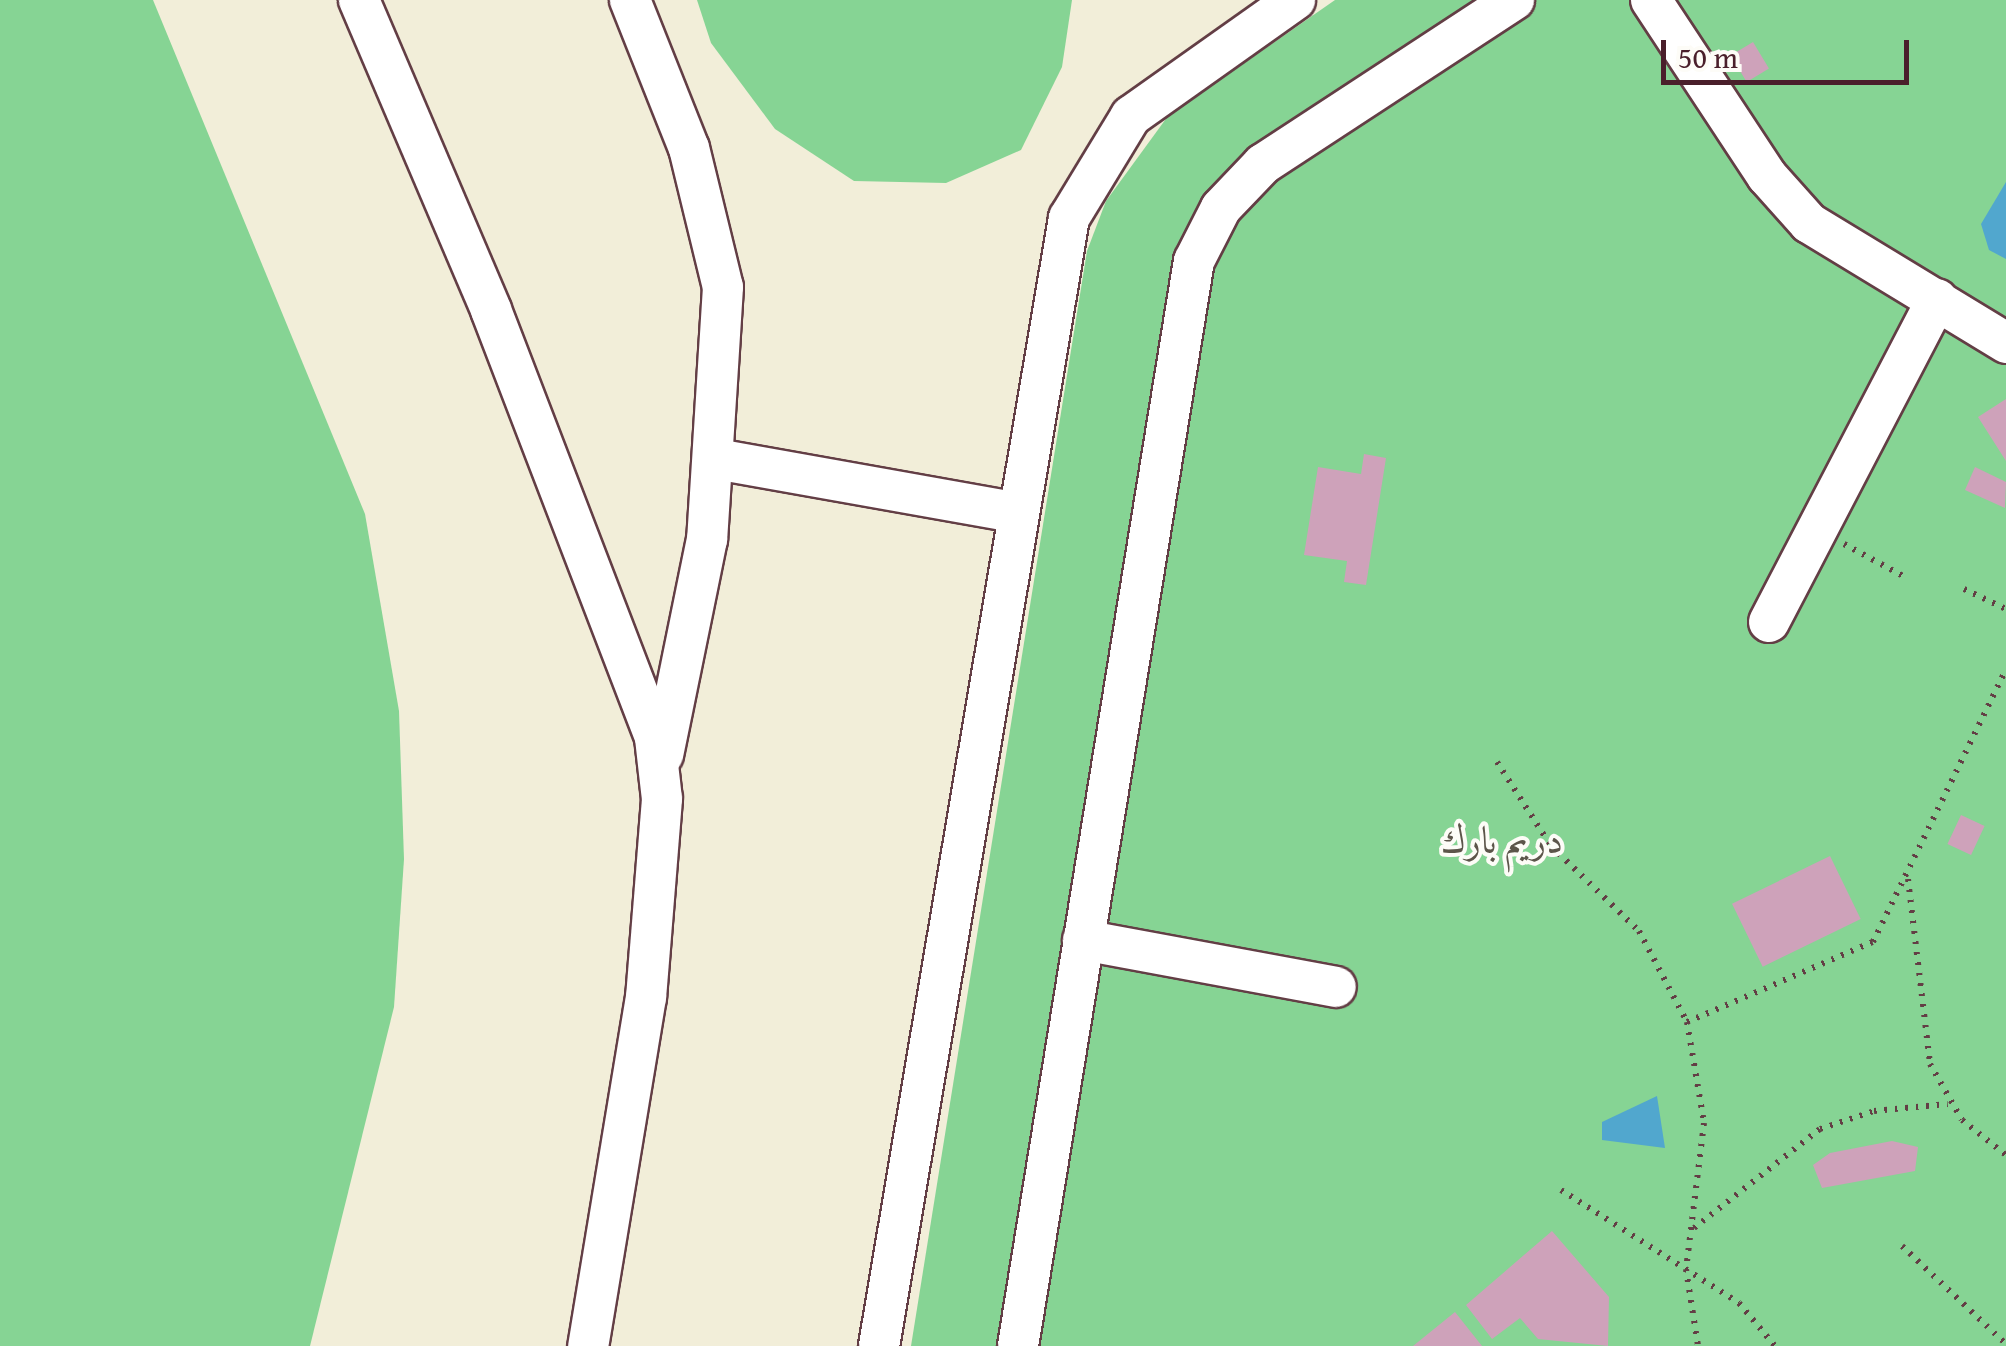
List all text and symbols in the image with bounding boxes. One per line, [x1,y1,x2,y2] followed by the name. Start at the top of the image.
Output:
[1666,20,1914,82] scale bar
[1678,35,1738,79] text: 50 m
[1441,817,1563,863] park label: دريم بارك

